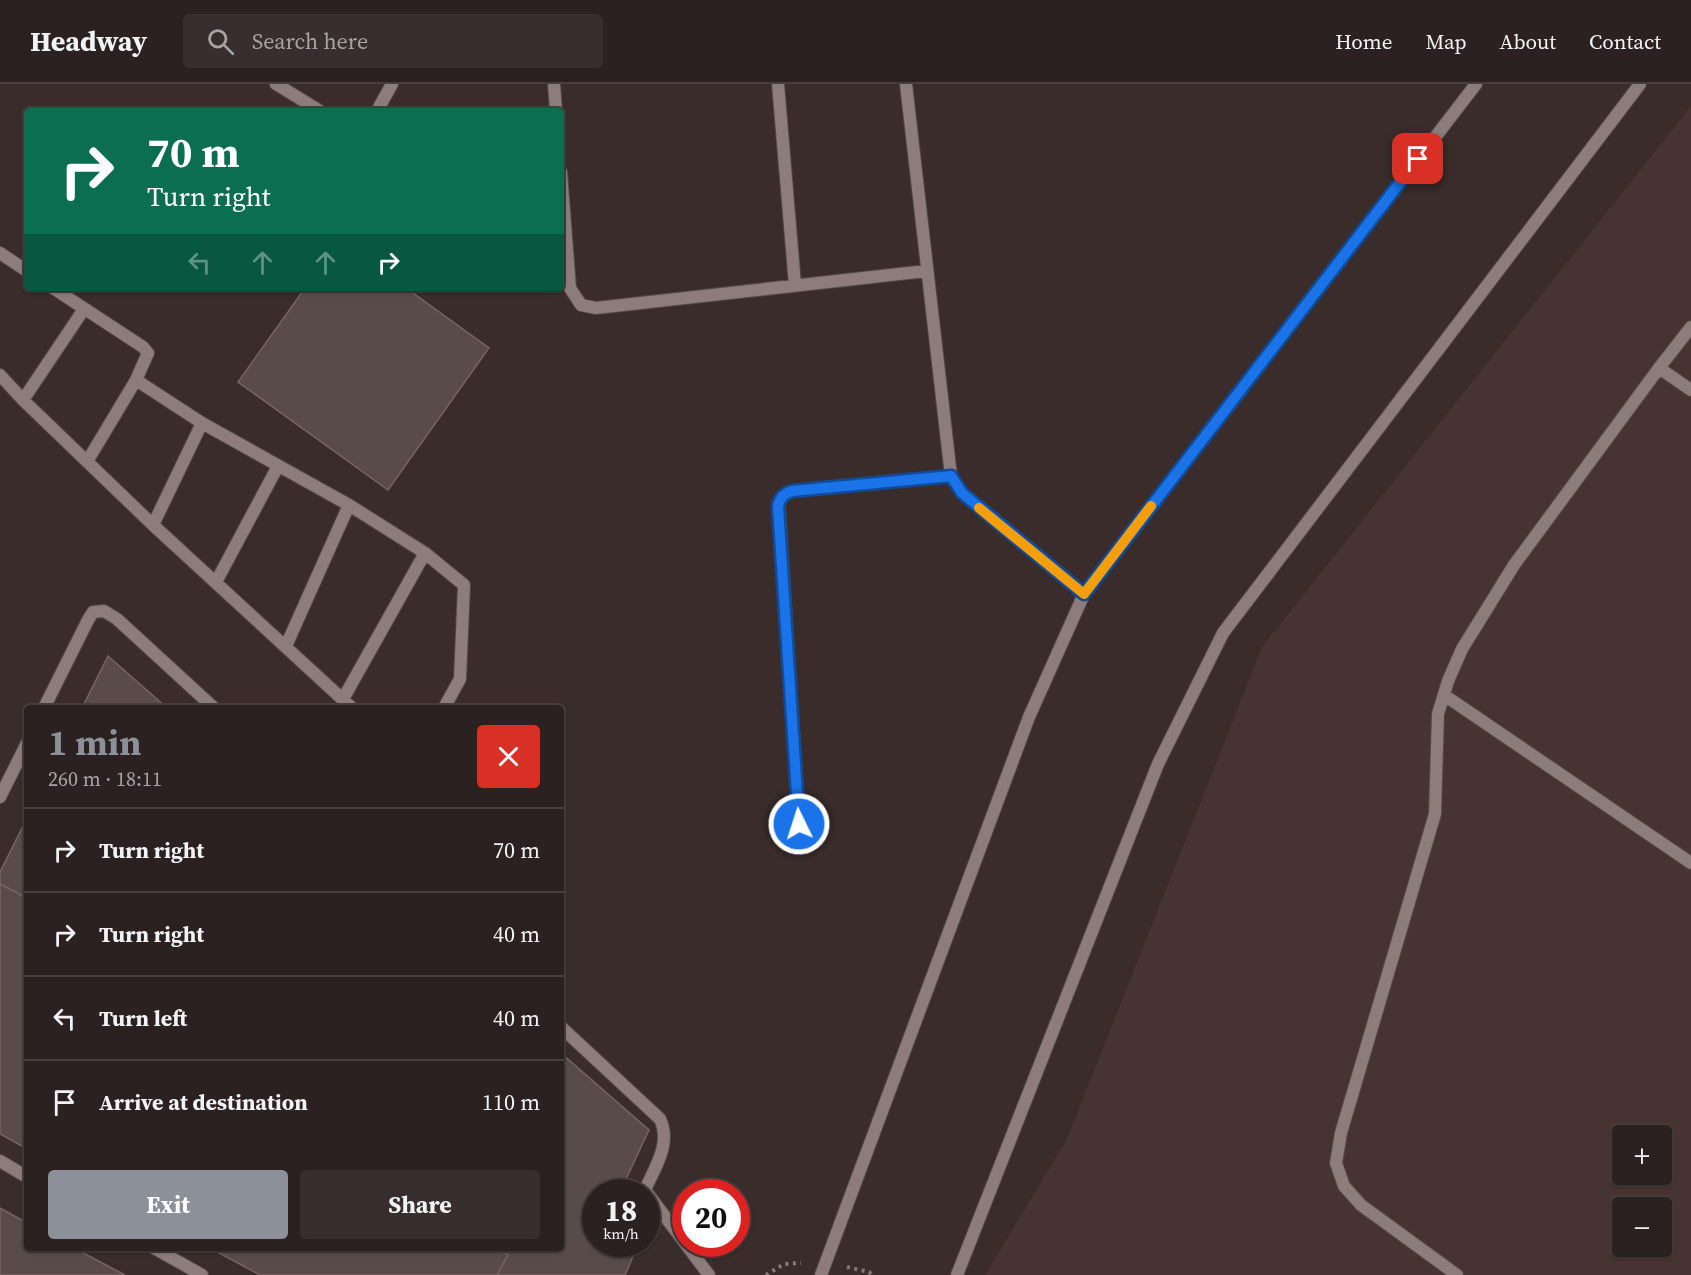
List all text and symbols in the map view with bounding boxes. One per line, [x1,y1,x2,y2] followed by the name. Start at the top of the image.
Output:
[183,14,603,68] search box
[30,22,147,60] text: Headway
[204,25,237,58] icon: search
[252,26,368,56] text: Search here
[1335,27,1393,56] text: Home
[1426,27,1467,56] text: Map
[1500,27,1556,56] text: About
[1589,27,1661,56] text: Contact
[147,123,240,181] text: 70 m
[48,132,126,210] icon: right
[1392,133,1443,184] pin
[1401,142,1434,175] icon: arrive
[147,178,271,215] text: Turn right
[183,246,216,279] icon: left
[246,246,279,279] icon: ahead
[309,246,342,279] icon: ahead
[372,246,405,279] icon: right
[48,718,141,767] text: 1 min
[477,725,540,788] button: close
[48,765,162,793] text: 260 m · 18:11
[767,792,831,856] position arrow
[48,834,81,867] icon: right
[99,835,204,865] text: Turn right
[493,835,540,865] text: 70 m
[48,918,81,951] icon: right
[99,919,204,949] text: Turn right
[493,919,540,949] text: 40 m
[48,1002,81,1035] icon: left
[99,1003,187,1033] text: Turn left
[493,1003,540,1033] text: 40 m
[48,1086,81,1119] icon: arrive
[99,1087,308,1117] text: Arrive at destination
[482,1087,540,1117] text: 110 m
[1612,1125,1672,1257] map controls
[1612,1125,1672,1185] button: +
[48,1170,288,1239] button: Exit
[300,1170,540,1239] button: Share
[672,1179,750,1257] speed limit sign: 20
[605,1190,637,1231] text: 18
[1612,1197,1672,1257] button: −
[603,1223,639,1244] text: km/h

